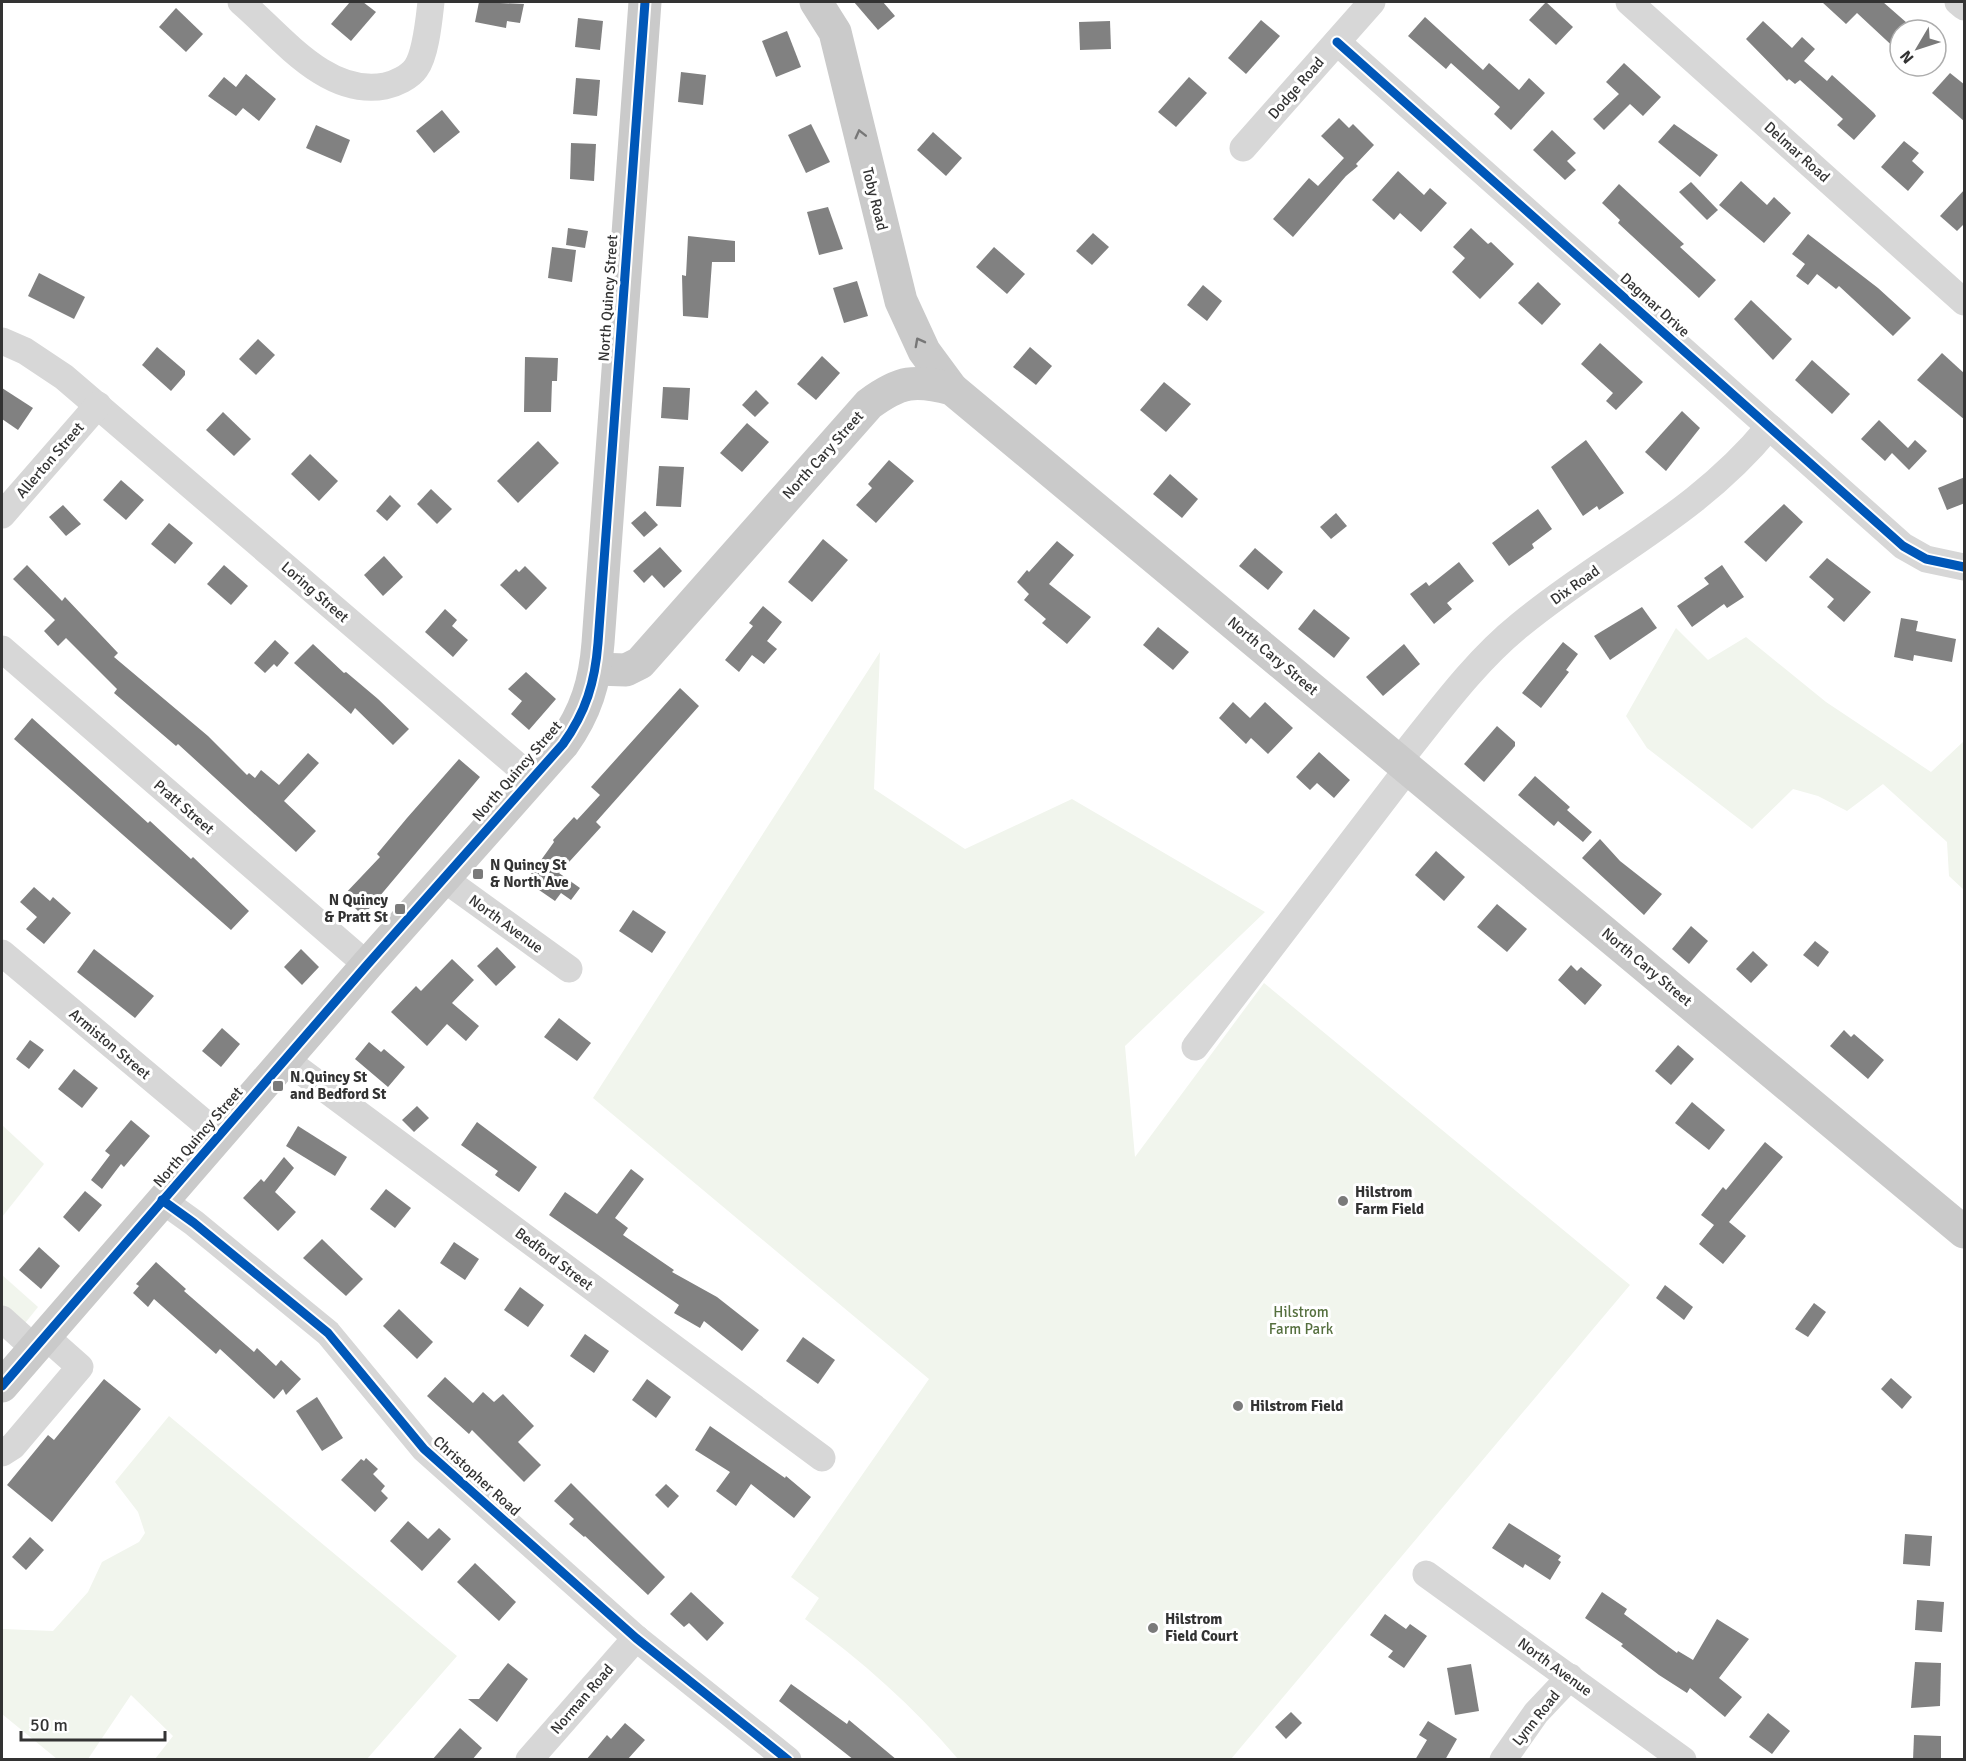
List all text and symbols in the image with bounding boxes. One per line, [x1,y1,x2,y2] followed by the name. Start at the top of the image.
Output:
[1888,18,1948,78] north arrow
[1896,46,1918,67] text: N
[1264,53,1328,123] street label: Dodge Road
[1760,118,1834,186] street label: Delmar Road
[854,130,867,140] one-way arrow
[858,166,892,232] street label: Toby Road
[595,234,621,362] street label: North Quincy Street
[1617,269,1693,341] street label: Dagmar Drive
[915,337,926,348] one-way arrow
[779,407,867,503] street label: North Cary Street
[12,418,88,502] street label: Allerton Street
[278,558,352,626] street label: Loring Street
[1547,562,1603,608] street label: Dix Road
[1224,613,1322,699] street label: North Cary Street
[468,717,566,825] street label: North Quincy Street
[150,776,218,838] street label: Pratt Street
[490,856,569,891] place label: N Quincy St & North Ave
[471,867,485,881] marker: N Quincy St & North Ave
[324,891,389,926] place label: N Quincy & Pratt St
[465,891,547,957] street label: North Avenue
[393,902,407,916] marker: N Quincy & Pratt St
[1598,924,1696,1010] street label: North Cary Street
[66,1005,154,1083] street label: Armiston Street
[290,1068,387,1103] place label: N.Quincy St and Bedford St
[271,1079,285,1093] marker: N.Quincy St and Bedford St
[149,1083,247,1191] street label: North Quincy Street
[1355,1183,1424,1218] place label: Hilstrom Farm Field
[1336,1194,1350,1208] marker: Hilstrom Farm Field
[511,1224,597,1294] street label: Bedford Street
[1269,1303,1334,1338] park label: Hilstrom Farm Park
[1250,1397,1343,1415] place label: Hilstrom Field
[1231,1399,1245,1413] marker: Hilstrom Field
[430,1432,524,1520] street label: Christopher Road
[1165,1610,1239,1645] place label: Hilstrom Field Court
[1146,1621,1160,1635] marker: Hilstrom Field Court
[1514,1634,1596,1700] street label: North Avenue
[547,1660,617,1738] street label: Norman Road
[1508,1687,1564,1749] street label: Lynn Road
[21,1704,165,1742] scale bar
[30,1714,68,1736] text: 50 m

